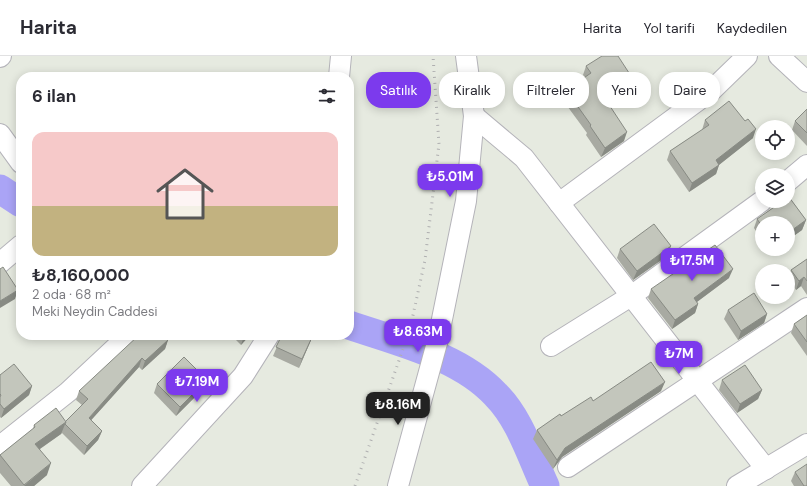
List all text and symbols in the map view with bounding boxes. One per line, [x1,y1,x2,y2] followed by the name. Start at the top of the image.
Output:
[20,15,77,40] text: Harita
[583,19,622,37] text: Harita
[644,19,695,37] text: Yol tarifi
[717,19,787,37] text: Kaydedilen
[366,72,431,108] chip: Satılık
[439,72,505,108] chip: Kiralık
[513,72,589,108] chip: Filtreler
[597,72,651,108] chip: Yeni
[659,72,720,108] chip: Daire
[32,85,76,107] text: 6 ilan
[316,85,338,107] icon: filters
[755,120,795,304] map controls
[755,120,795,160] button: locate
[149,158,221,230] icon: home
[417,164,483,198] pin: ₺5.01M
[427,168,473,185] text: ₺5.01M
[755,168,795,208] button: layers
[755,216,795,256] button: +
[659,248,725,282] pin: ₺17.5M
[670,252,714,269] text: ₺17.5M
[32,264,130,286] text: ₺8,160,000
[755,264,795,304] button: −
[32,286,111,303] text: 2 oda · 68 m²
[32,303,157,320] text: Meki Neydin Caddesi
[385,319,451,353] pin: ₺8.63M
[393,323,443,340] text: ₺8.63M
[660,341,698,375] pin: ₺7M
[664,345,694,362] text: ₺7M
[164,369,230,403] pin: ₺7.19M
[175,373,219,390] text: ₺7.19M
[365,392,431,426] pin: ₺8.16M
[375,396,421,413] text: ₺8.16M

